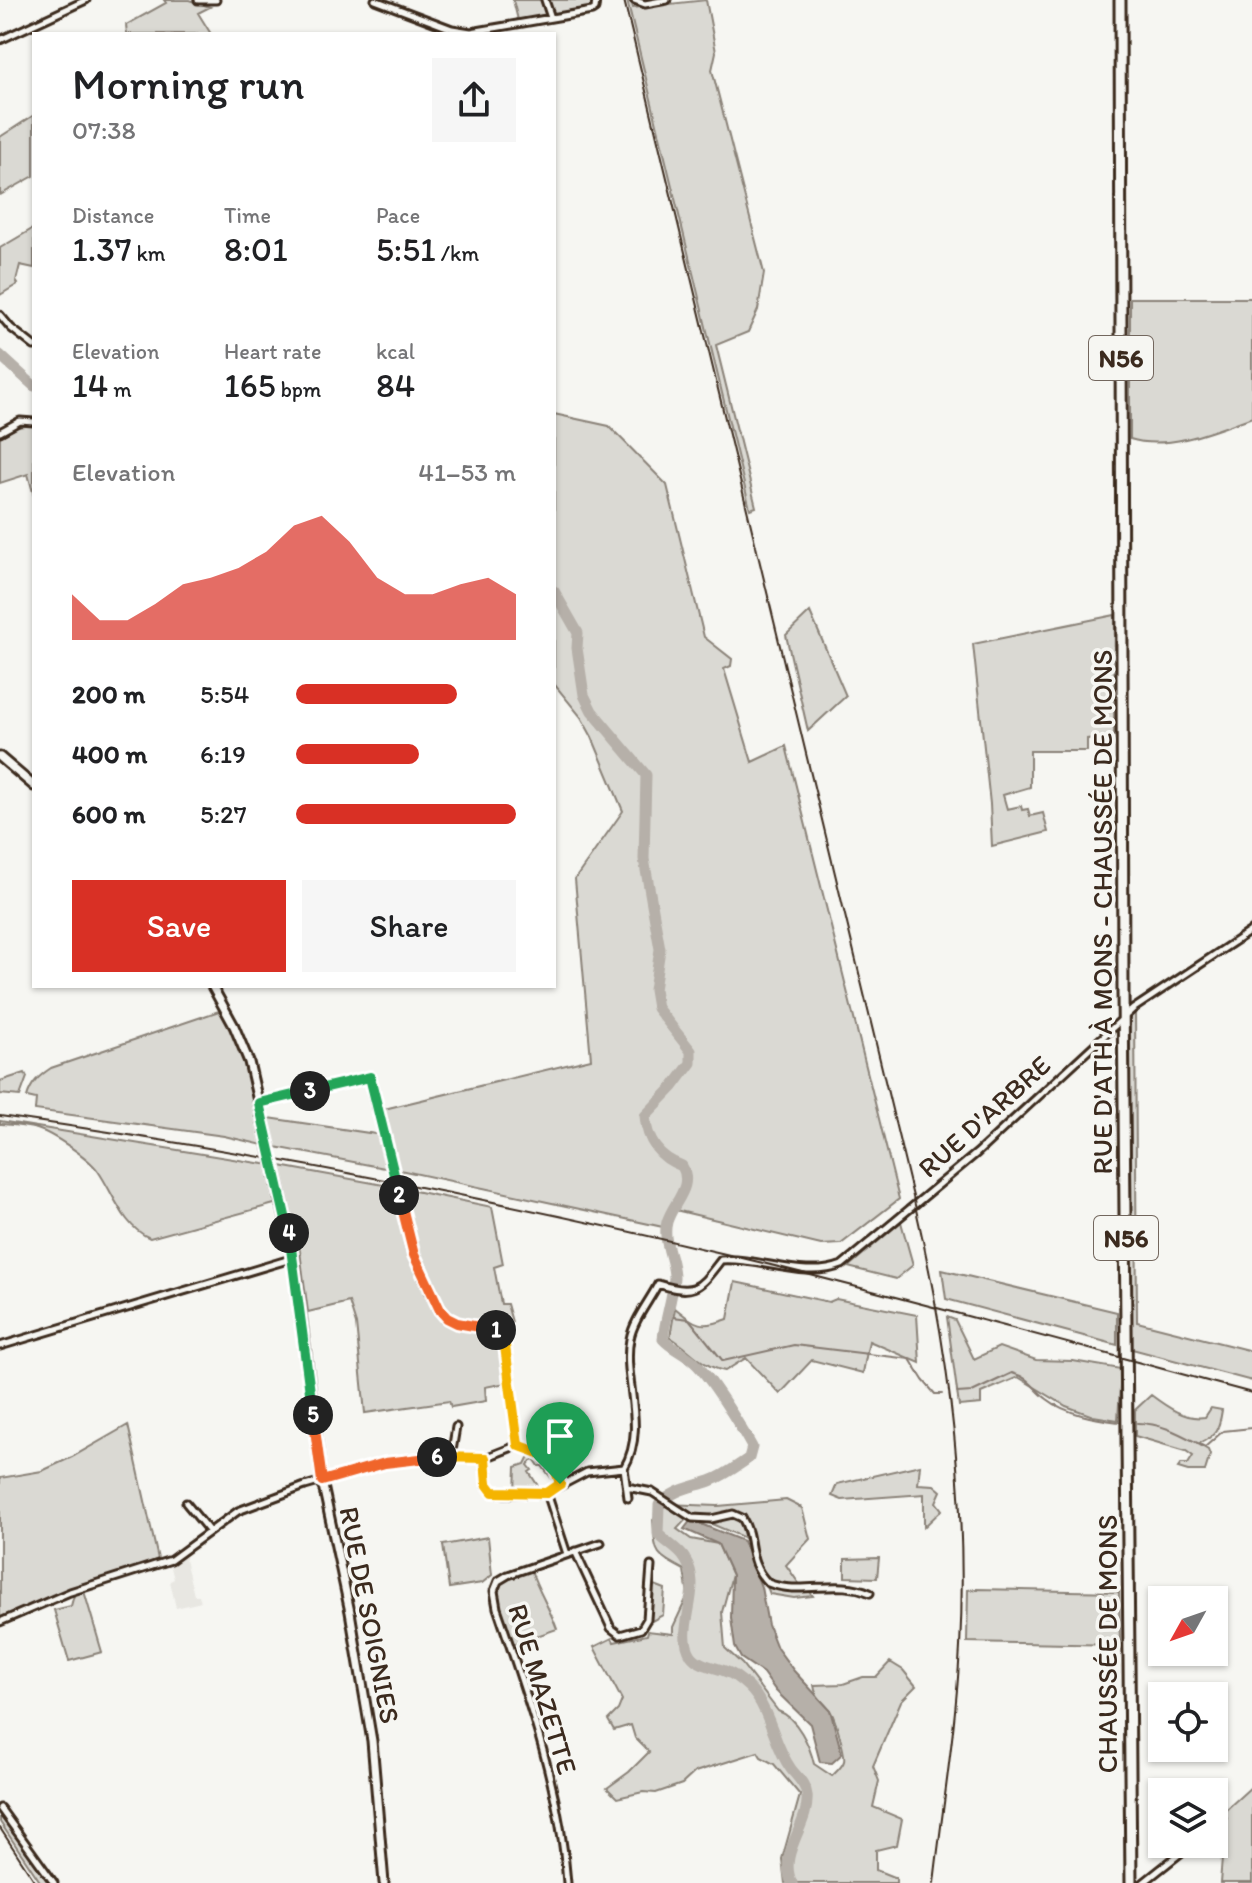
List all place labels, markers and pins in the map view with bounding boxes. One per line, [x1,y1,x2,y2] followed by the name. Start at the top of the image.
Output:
[290,1071,330,1111] pin: 3
[379,1175,419,1215] pin: 2
[269,1213,309,1253] pin: 4
[476,1310,516,1350] pin: 1
[293,1395,333,1435] pin: 5
[526,1402,594,1484] pin
[417,1437,457,1477] pin: 6

